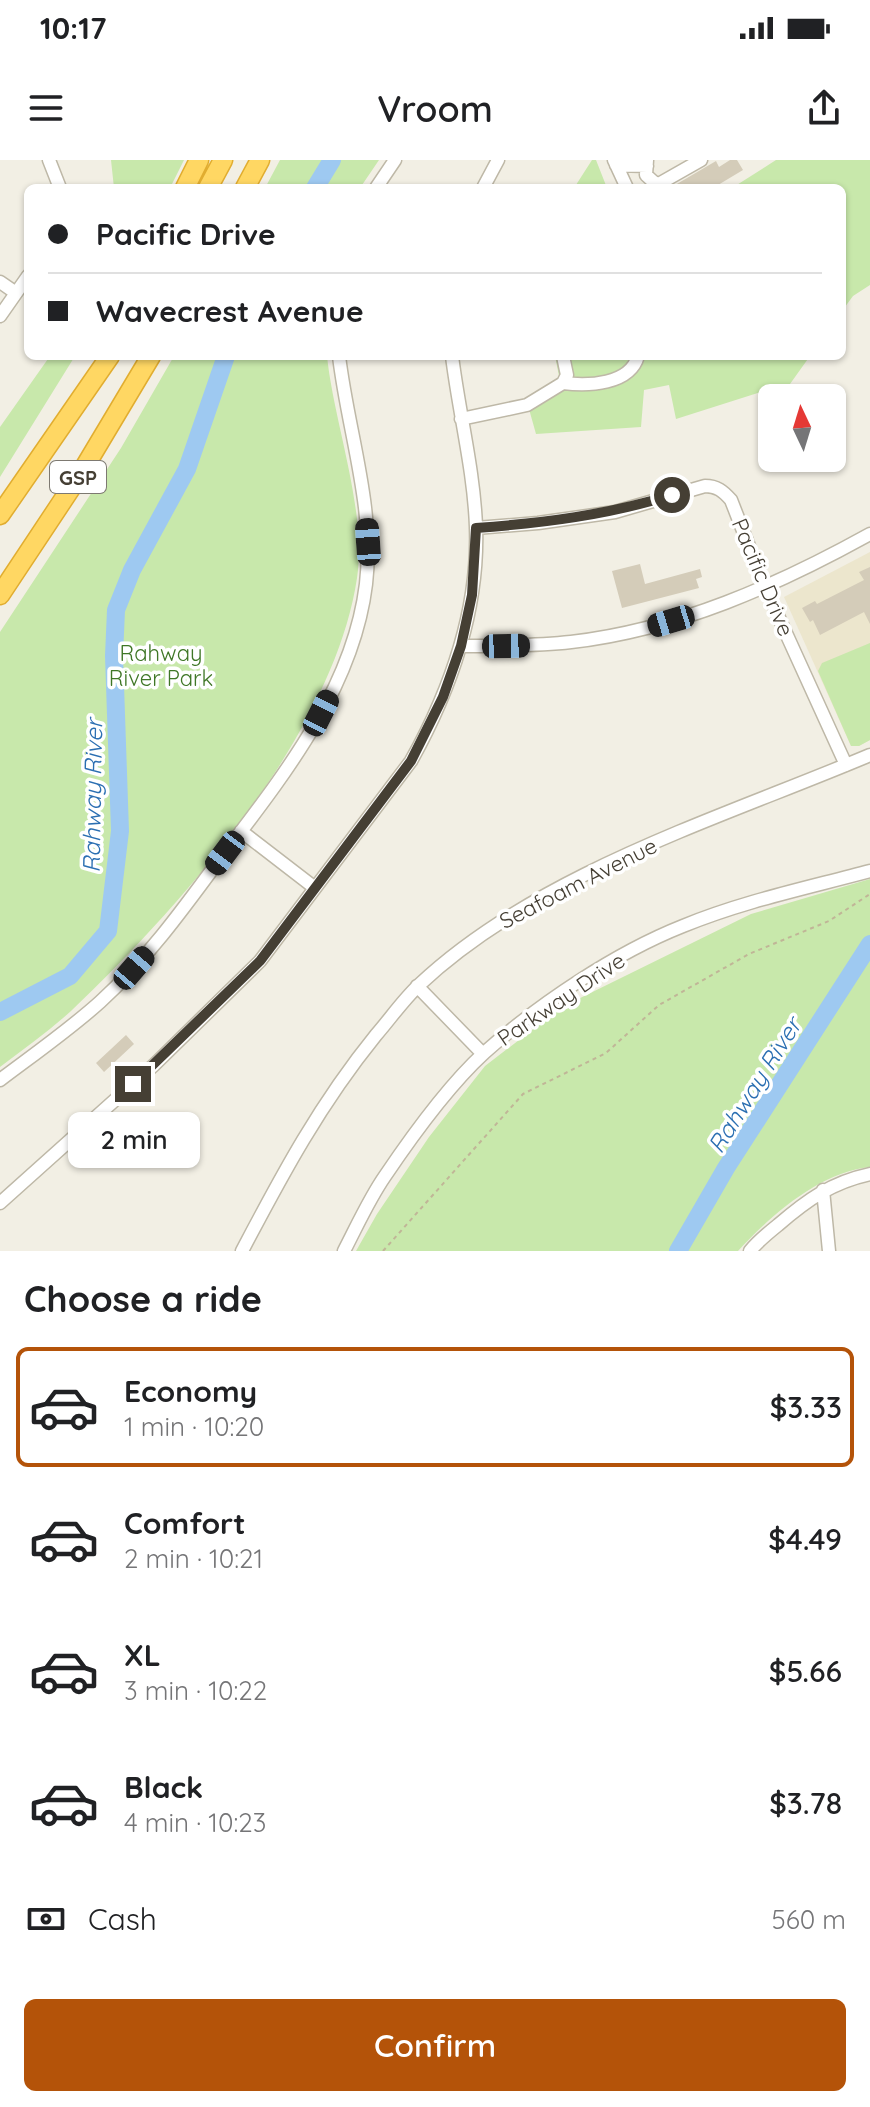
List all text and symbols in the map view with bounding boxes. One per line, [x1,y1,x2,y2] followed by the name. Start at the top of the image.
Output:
[40,9,106,47] text: 10:17
[24,86,68,130] icon: menu
[377,86,493,131] text: Vroom
[802,86,846,130] icon: share
[96,215,276,253] text: Pacific Drive
[96,292,364,330] text: Wavecrest Avenue
[758,384,846,472] north arrow
[758,384,846,472] map controls
[50,461,106,493] road number: GSP
[654,477,690,513] route start
[726,514,800,640] street label: Pacific Drive
[354,517,382,567] car
[645,603,697,639] car
[482,634,530,658] car
[109,639,213,692] park label: Rahway River Park
[299,686,343,740] car
[76,716,108,873] water label: Rahway River
[201,827,249,879] car
[494,831,662,935] street label: Seafoam Avenue
[109,942,159,994] car
[492,946,630,1052] street label: Parkway Drive
[701,1009,809,1158] water label: Rahway River
[115,1066,151,1102] route end
[67,1112,199,1168] callout: 2 min
[100,1123,168,1156] text: 2 min
[24,1276,262,1321] text: Choose a ride
[28,1371,100,1443] icon: car
[124,1372,257,1410] text: Economy
[770,1388,842,1426] text: $3.33
[124,1410,264,1443] text: 1 min · 10:20
[28,1503,100,1575] icon: car
[124,1504,245,1542] text: Comfort
[768,1520,842,1558] text: $4.49
[124,1542,263,1575] text: 2 min · 10:21
[28,1635,100,1707] icon: car
[124,1636,161,1674] text: XL
[769,1652,842,1690] text: $5.66
[124,1674,267,1707] text: 3 min · 10:22
[28,1767,100,1839] icon: car
[124,1768,203,1806] text: Black
[769,1784,842,1822] text: $3.78
[124,1806,266,1839] text: 4 min · 10:23
[24,1897,68,1941] icon: cash
[88,1900,157,1938] text: Cash
[772,1903,846,1936] text: 560 m
[24,1999,846,2091] button: Confirm

